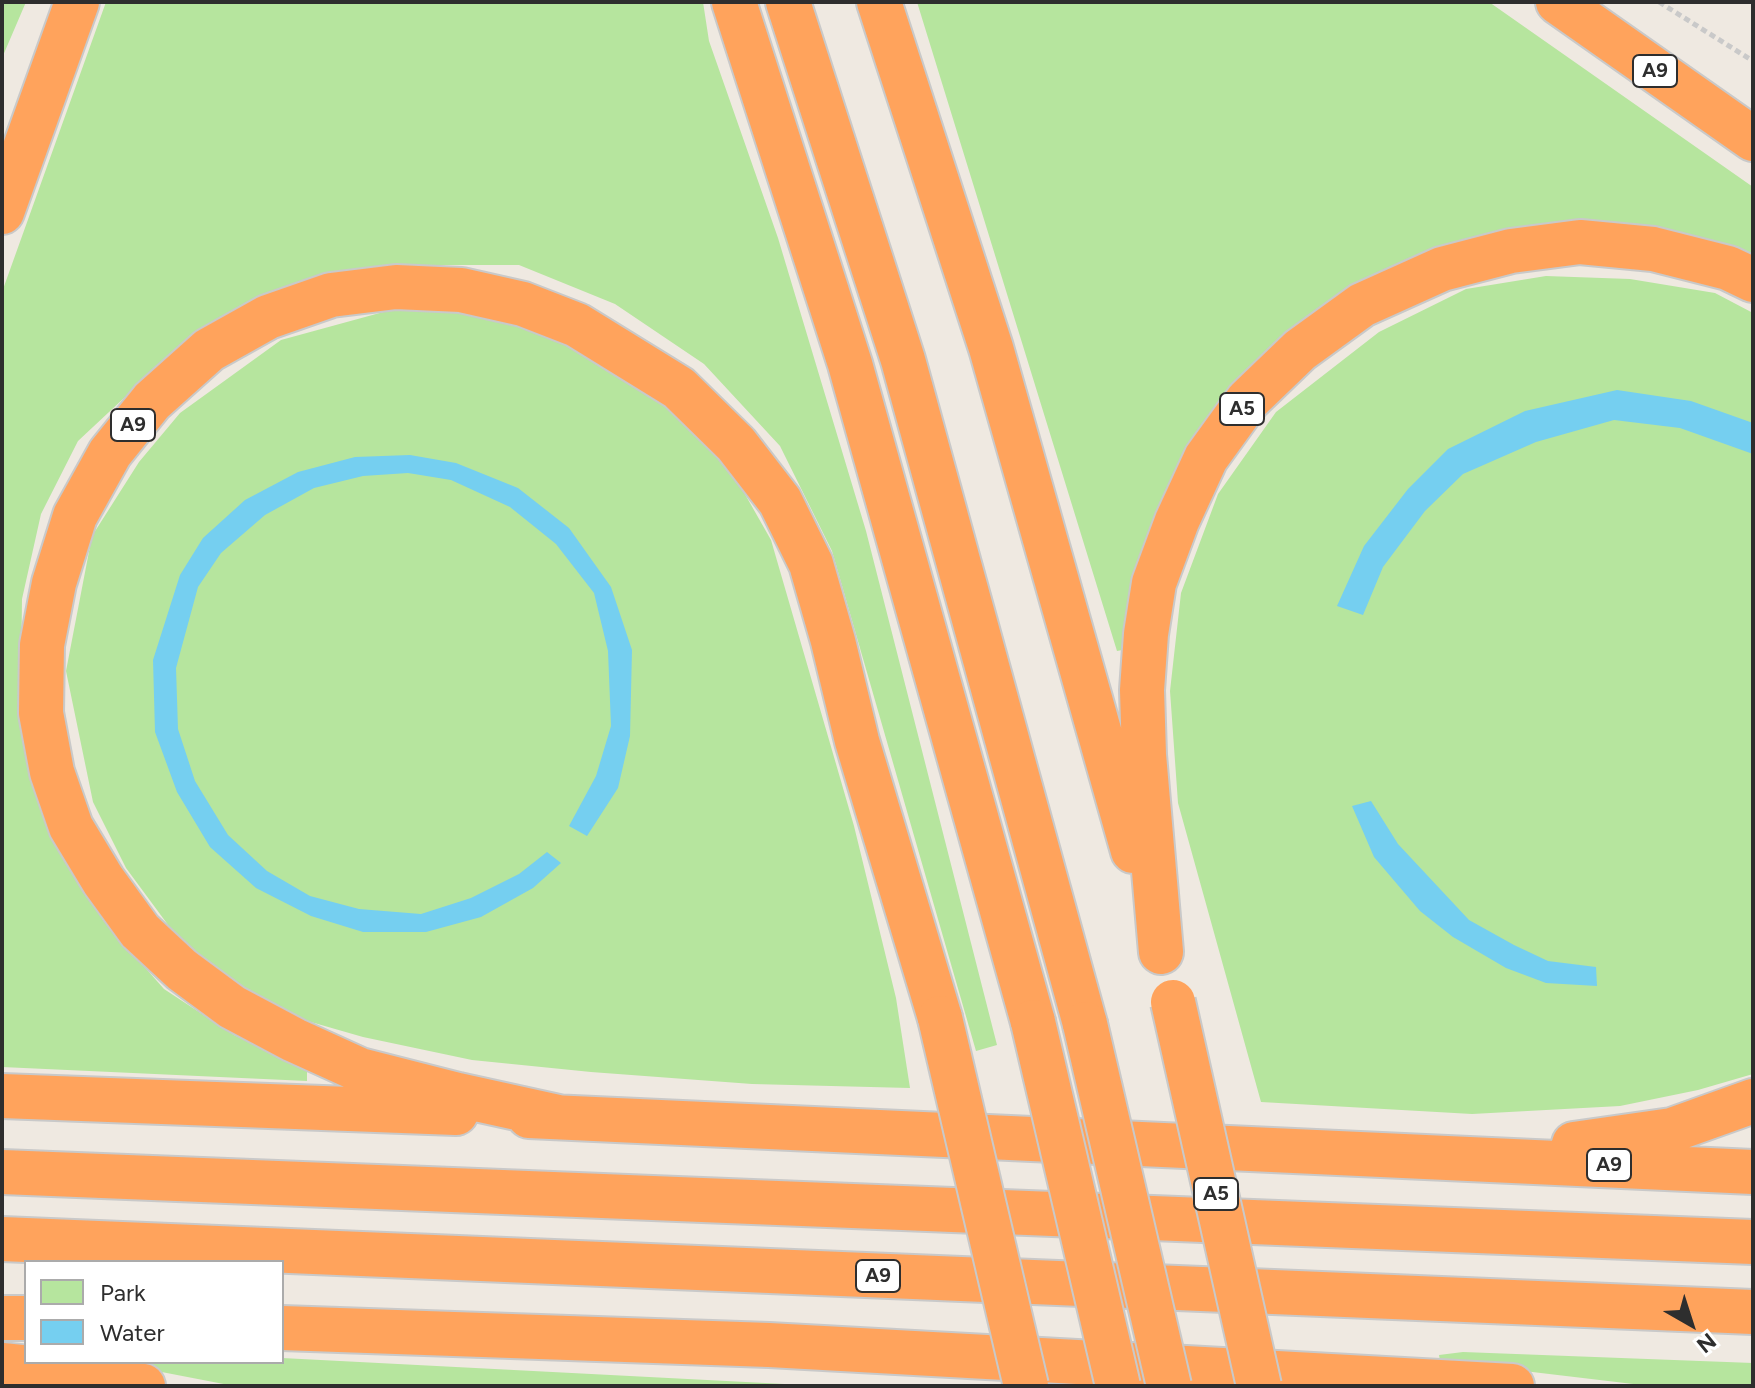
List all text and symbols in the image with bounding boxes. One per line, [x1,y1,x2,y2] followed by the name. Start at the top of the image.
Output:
[1633,55,1677,87] road number: A9
[1220,393,1264,425] road number: A5
[111,409,155,441] road number: A9
[1587,1149,1631,1181] road number: A9
[1194,1178,1238,1210] road number: A5
[24,1260,284,1364] legend
[856,1260,900,1292] road number: A9
[100,1278,146,1307] text: Park
[1651,1284,1731,1364] north arrow
[100,1318,165,1347] text: Water
[1691,1327,1722,1359] text: N

